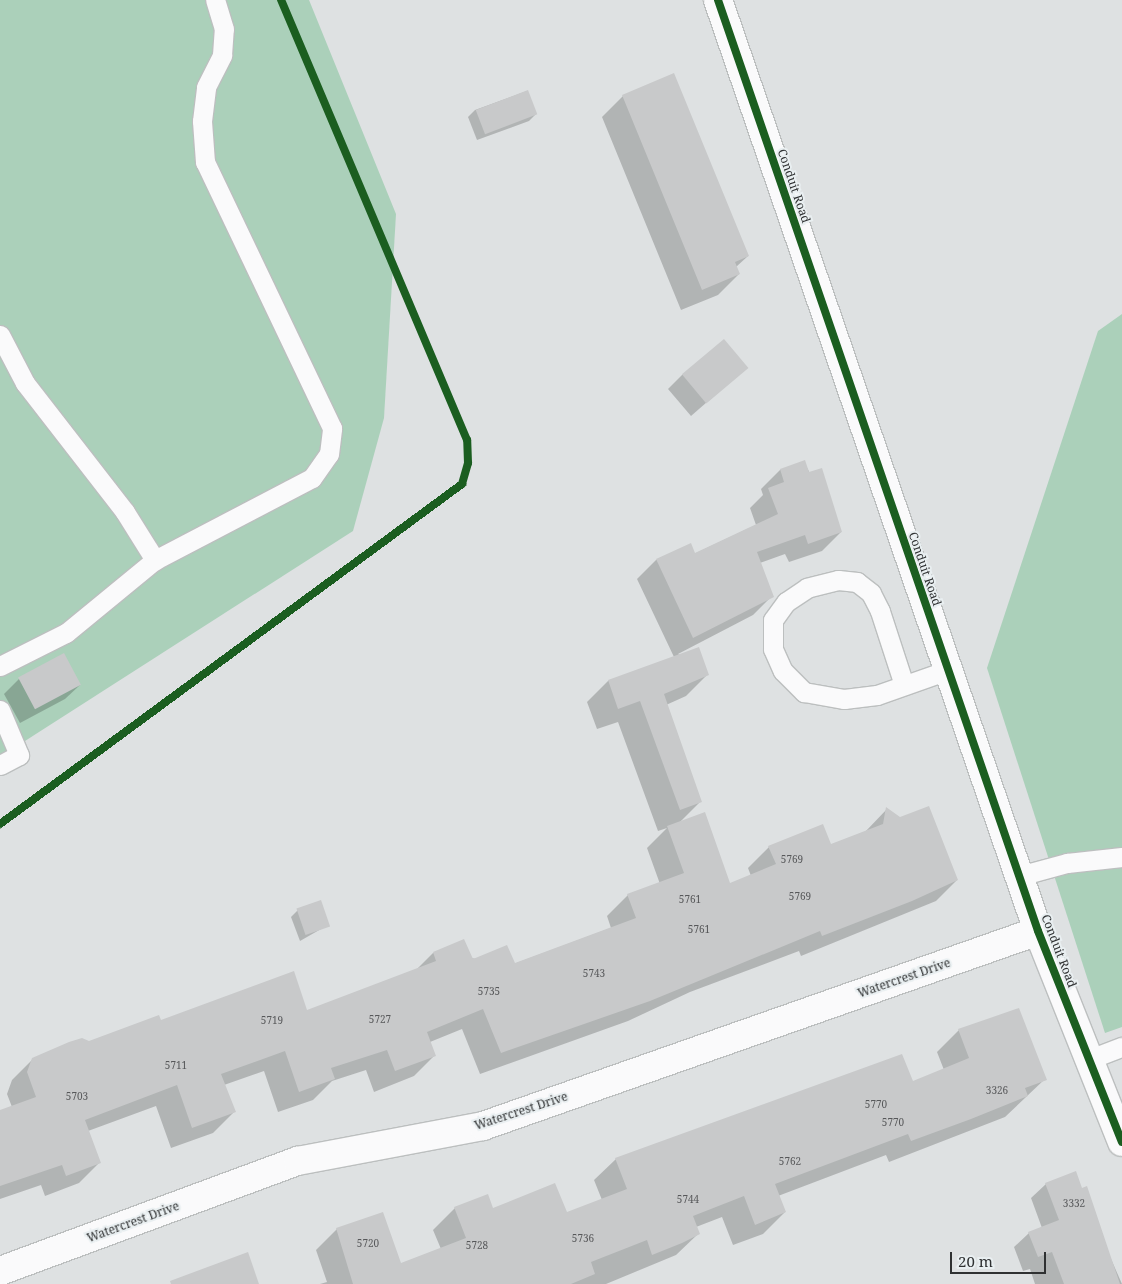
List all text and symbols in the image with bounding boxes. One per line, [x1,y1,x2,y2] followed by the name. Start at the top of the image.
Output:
[775,147,813,225] street label: Conduit Road
[906,530,944,608] street label: Conduit Road
[781,854,803,866] house number: 5769
[789,891,811,903] house number: 5769
[679,894,701,906] house number: 5761
[1038,912,1080,990] street label: Conduit Road
[688,924,710,936] house number: 5761
[856,955,952,1001] street label: Watercrest Drive
[583,968,605,980] house number: 5743
[478,986,500,998] house number: 5735
[369,1014,391,1026] house number: 5727
[261,1015,283,1027] house number: 5719
[165,1060,187,1072] house number: 5711
[986,1085,1008,1097] house number: 3326
[473,1089,569,1133] street label: Watercrest Drive
[66,1091,88,1103] house number: 5703
[865,1099,887,1111] house number: 5770
[882,1117,904,1129] house number: 5770
[779,1156,801,1168] house number: 5762
[677,1194,699,1206] house number: 5744
[1063,1198,1085,1210] house number: 3332
[85,1199,181,1245] street label: Watercrest Drive
[572,1233,594,1245] house number: 5736
[357,1238,379,1250] house number: 5720
[466,1240,488,1252] house number: 5728
[952,1242,1048,1274] scale bar
[958,1251,993,1271] text: 20 m

